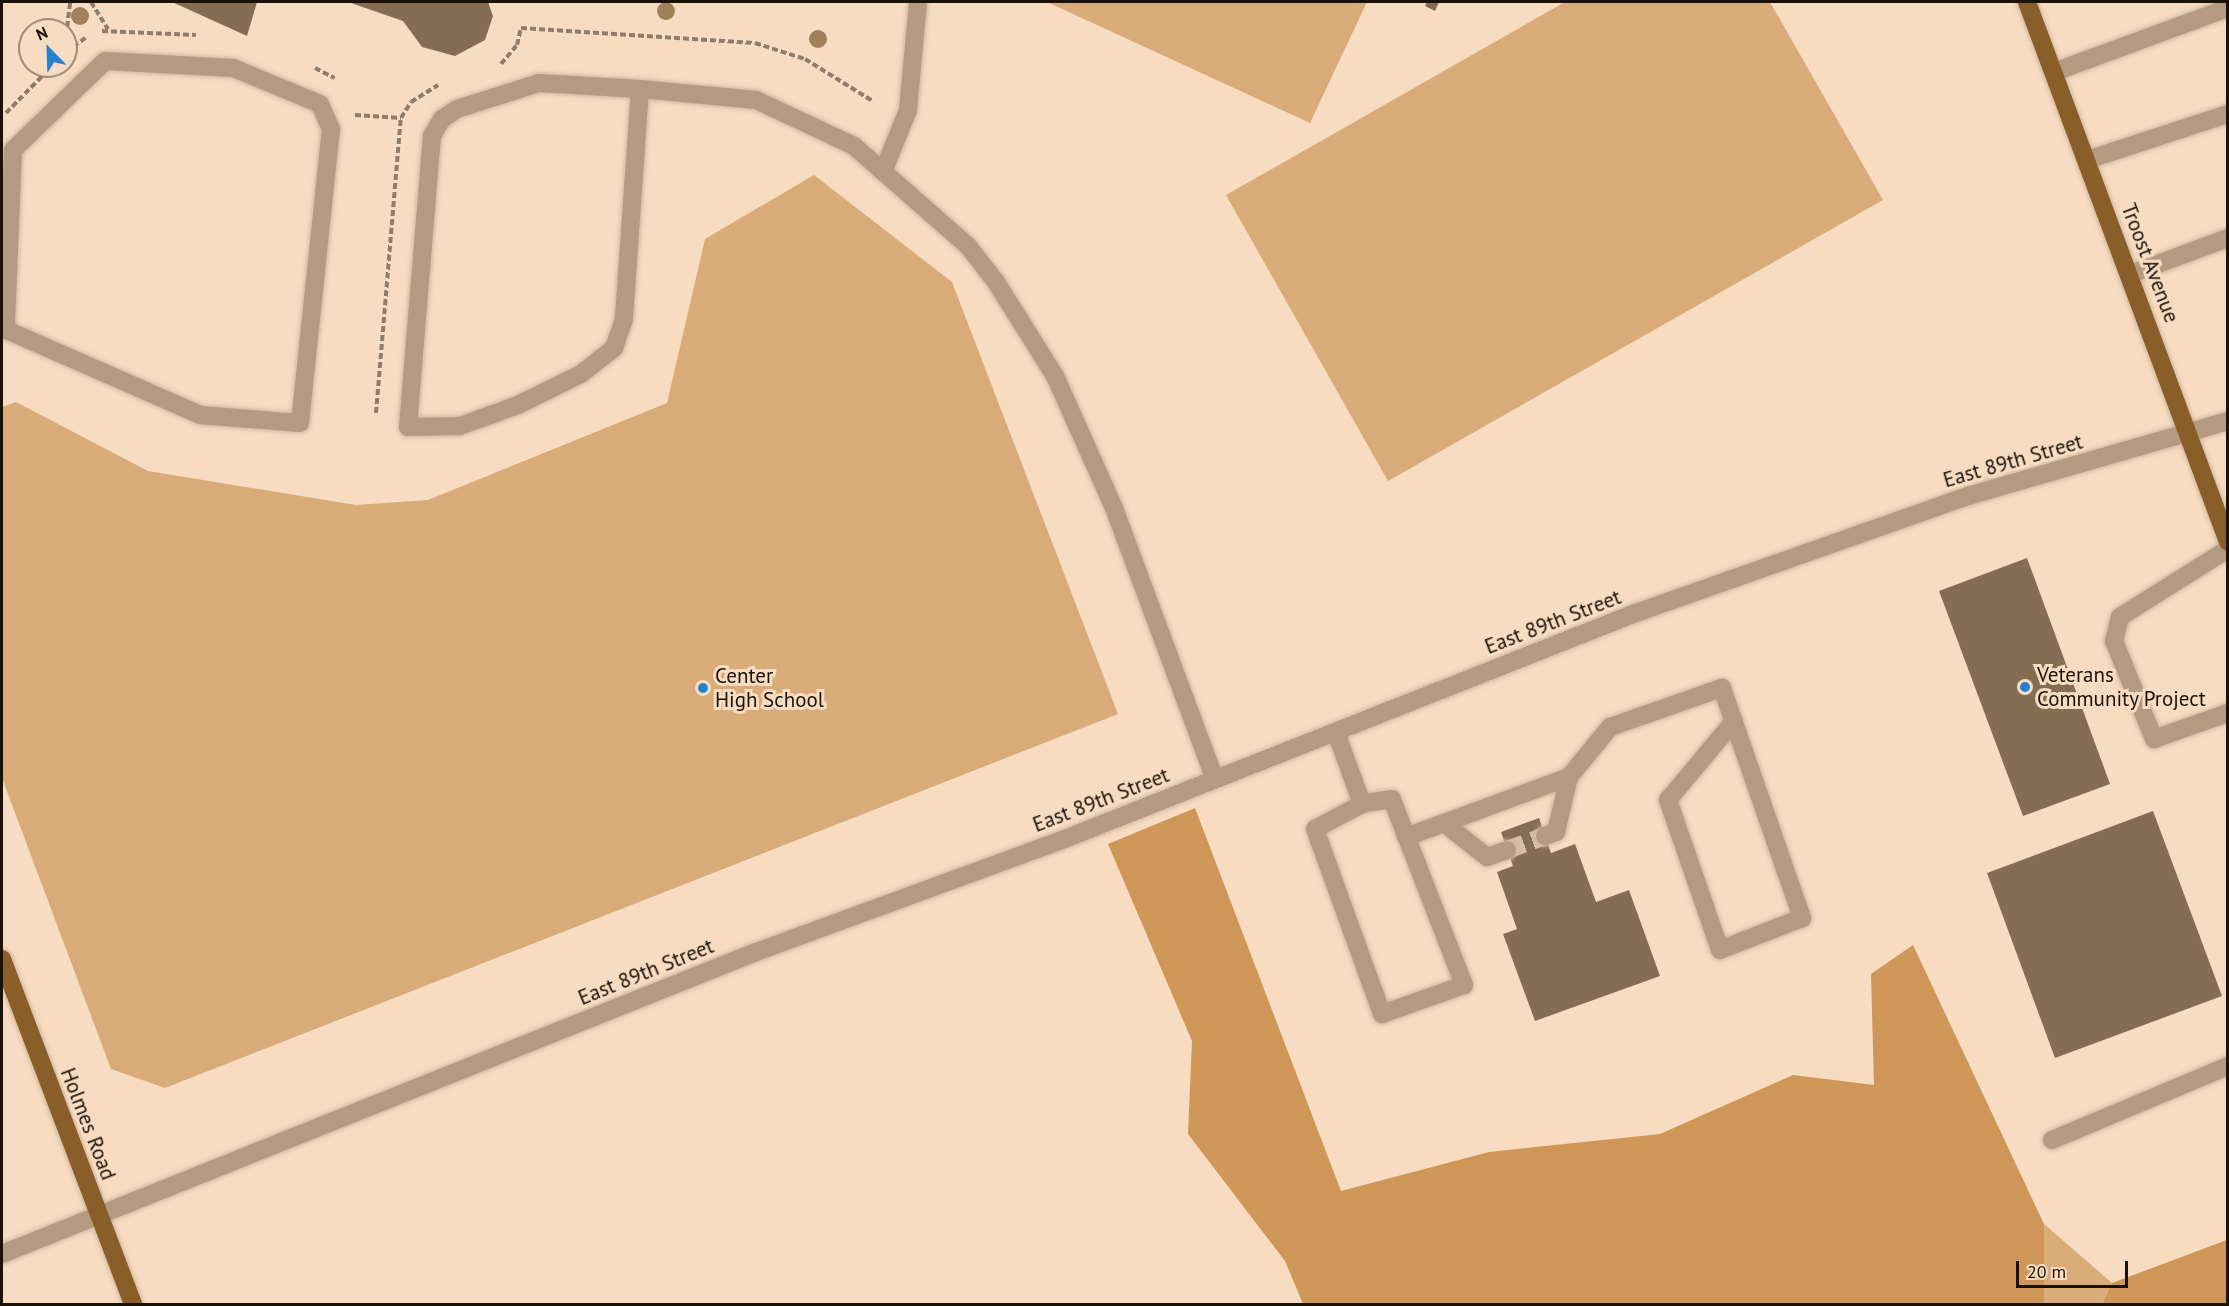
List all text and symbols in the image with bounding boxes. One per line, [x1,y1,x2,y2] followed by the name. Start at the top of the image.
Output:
[18,18,78,78] north arrow
[33,22,50,45] text: N
[2116,200,2184,326] street label: Troost Avenue
[1940,429,2086,493] street label: East 89th Street
[1481,584,1625,660] street label: East 89th Street
[2037,662,2207,712] place label: Veterans Community Project
[715,663,824,713] place label: Center High School
[2018,680,2032,694] marker: Veterans Community Project
[696,681,710,695] marker: Center High School
[1029,762,1173,838] street label: East 89th Street
[575,933,717,1011] street label: East 89th Street
[55,1064,121,1184] street label: Holmes Road
[2019,1249,2132,1287] scale bar
[2027,1260,2066,1283] text: 20 m

